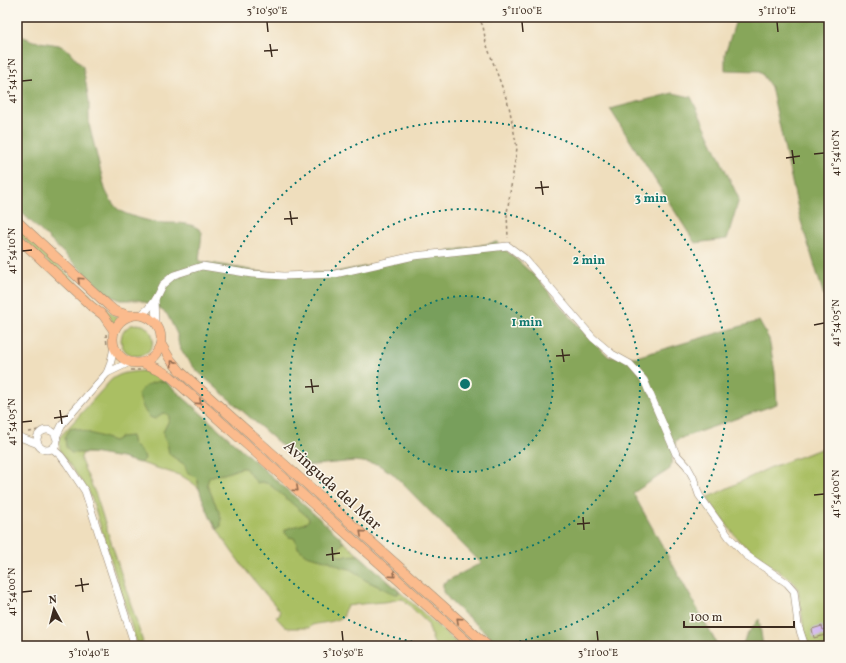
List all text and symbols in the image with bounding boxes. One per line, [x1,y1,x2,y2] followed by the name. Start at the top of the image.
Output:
[247,4,287,18] text: 3°10'50"E
[502,4,542,18] text: 3°11'00"E
[758,4,796,18] text: 3°11'10"E
[5,58,19,104] text: 41°54'15"N
[829,129,843,176] text: 41°54'10"N
[635,191,667,207] text: 3 min
[5,227,19,274] text: 41°54'10"N
[573,253,605,269] text: 2 min
[77,277,85,285] one-way arrow
[829,299,843,347] text: 41°54'05"N
[512,315,543,331] text: 1 min
[171,360,178,368] one-way arrow
[458,377,472,391] centre of rings
[5,398,19,446] text: 41°54'05"N
[194,398,202,405] one-way arrow
[278,436,386,536] street label: Avinguda del Mar
[829,469,843,518] text: 41°54'00"N
[291,484,299,492] one-way arrow
[359,531,367,538] one-way arrow
[5,567,19,616] text: 41°54'00"N
[388,571,396,578] one-way arrow
[34,589,74,629] north arrow
[48,593,58,608] text: N
[684,603,794,629] scale bar
[690,610,723,626] text: 100 m
[456,617,464,625] one-way arrow
[69,646,109,660] text: 3°10'40"E
[323,646,363,660] text: 3°10'50"E
[578,646,618,660] text: 3°11'00"E

